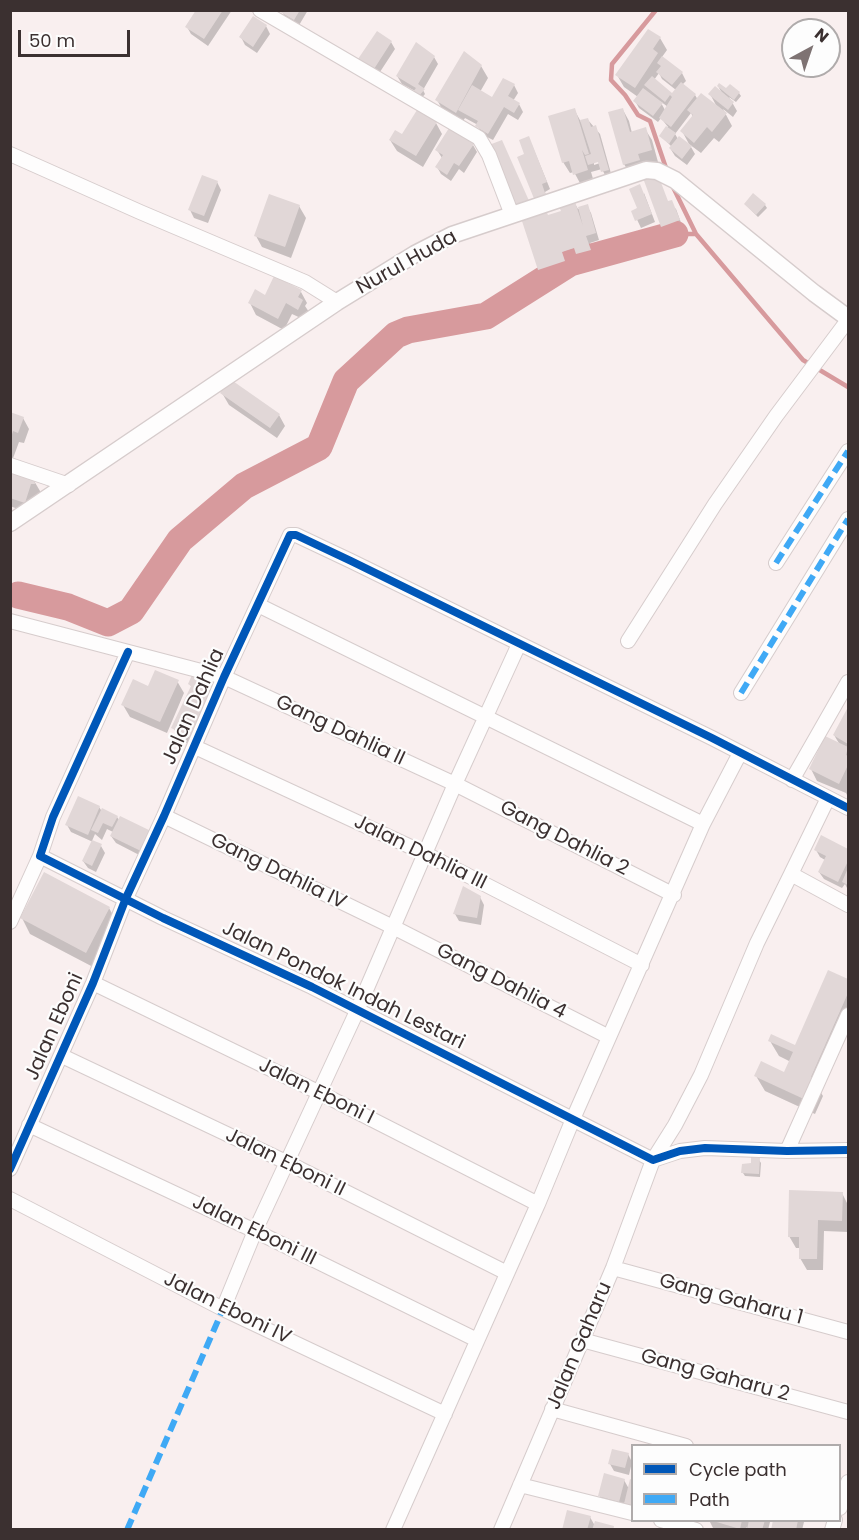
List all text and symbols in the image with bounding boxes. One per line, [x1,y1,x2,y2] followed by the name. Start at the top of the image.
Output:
[21,18,134,56] scale bar
[781,18,841,78] north arrow
[810,23,834,48] text: N
[29,28,75,53] text: 50 m
[353,226,461,300] street label: Nurul Huda
[158,645,230,769] street label: Jalan Dahlia
[272,691,408,771] street label: Gang Dahlia II
[496,796,632,882] street label: Gang Dahlia 2
[350,811,490,895] street label: Jalan Dahlia III
[206,829,350,915] street label: Gang Dahlia IV
[218,917,468,1055] street label: Jalan Pondok Indah Lestari
[432,939,570,1025] street label: Gang Dahlia 4
[21,970,89,1084] street label: Jalan Eboni
[254,1054,378,1130] street label: Jalan Eboni I
[221,1124,349,1202] street label: Jalan Eboni II
[188,1191,320,1271] street label: Jalan Eboni III
[159,1268,295,1350] street label: Jalan Eboni IV
[656,1269,806,1331] street label: Gang Gaharu 1
[542,1279,618,1413] street label: Jalan Gaharu
[638,1345,792,1407] street label: Gang Gaharu 2
[631,1444,841,1522] legend
[689,1457,787,1482] text: Cycle path
[689,1487,730,1512] text: Path

